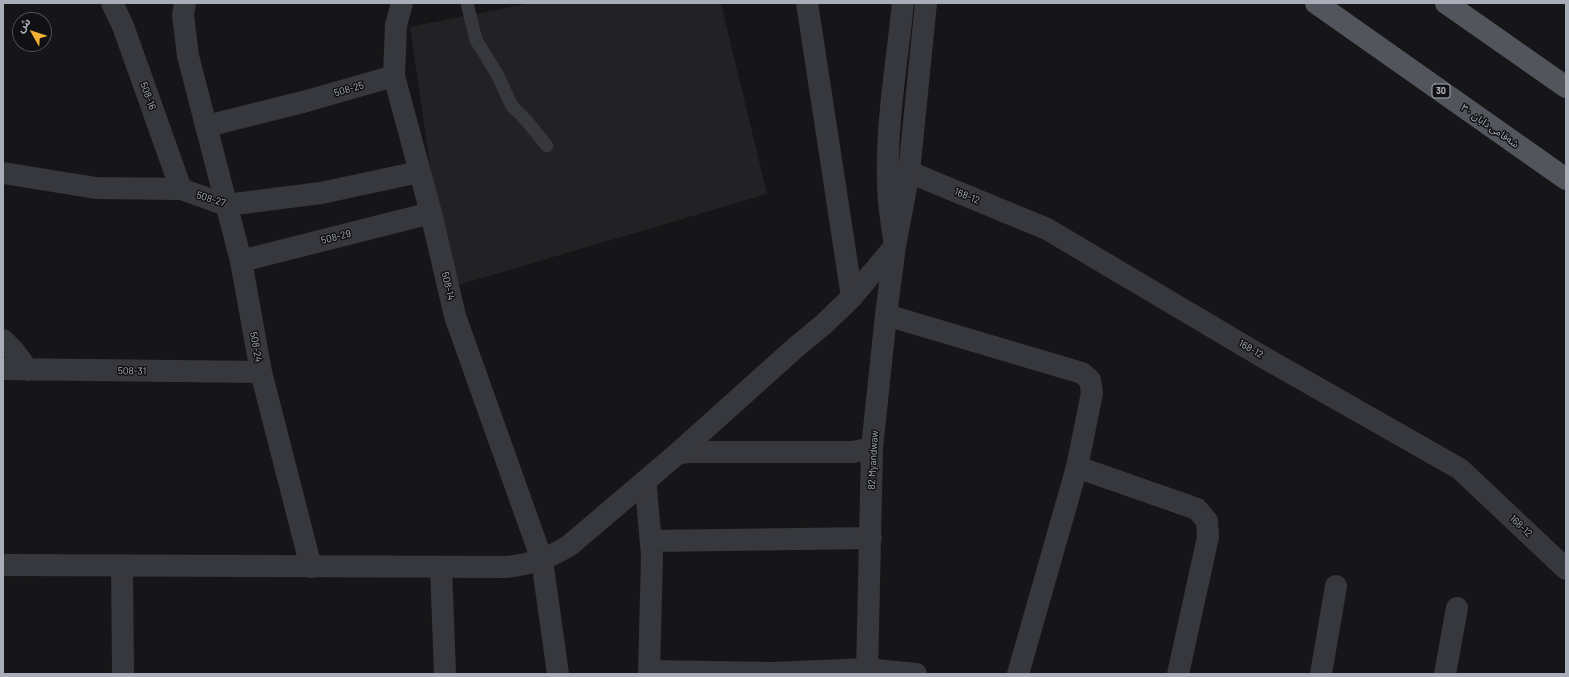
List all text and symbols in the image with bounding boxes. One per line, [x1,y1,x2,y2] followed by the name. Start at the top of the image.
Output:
[12,12,52,52] north arrow
[13,15,33,35] text: ش
[333,79,365,99] street label: 508-25
[137,81,159,111] street label: 508-16
[1432,84,1450,98] road number: 30
[1459,102,1521,150] street label: شەقامی دابان ٣٠
[952,185,982,207] street label: 168-12
[195,189,227,209] street label: 508-27
[320,227,352,247] street label: 508-29
[439,271,457,301] street label: 508-14
[247,331,265,363] street label: 508-24
[1236,337,1266,361] street label: 168-12
[118,365,146,377] street label: 508-31
[865,430,881,490] street label: 82 Myandwaw
[1507,513,1535,539] street label: 168-12

